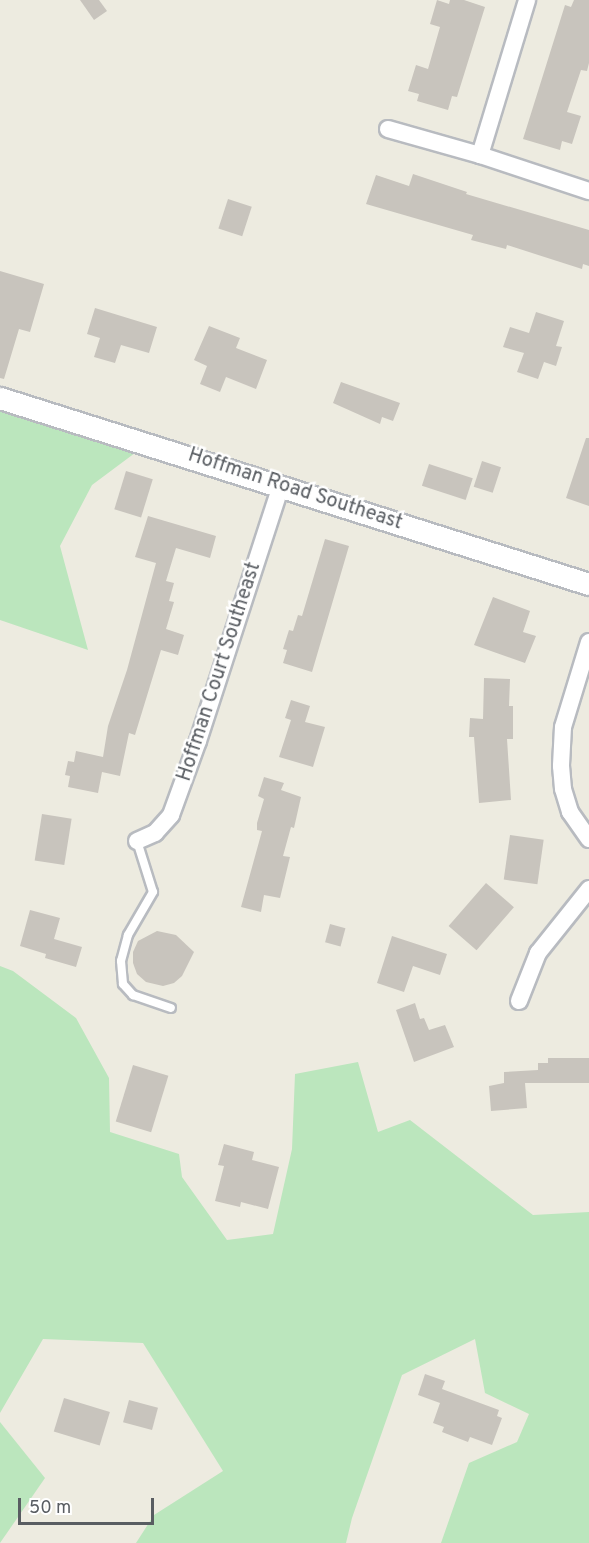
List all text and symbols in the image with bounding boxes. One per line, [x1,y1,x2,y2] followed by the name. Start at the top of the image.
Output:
[185,444,405,536] street label: Hoffman Road Southeast
[173,559,267,785] street label: Hoffman Court Southeast
[21,1486,158,1524] scale bar
[29,1497,71,1520] text: 50 m

